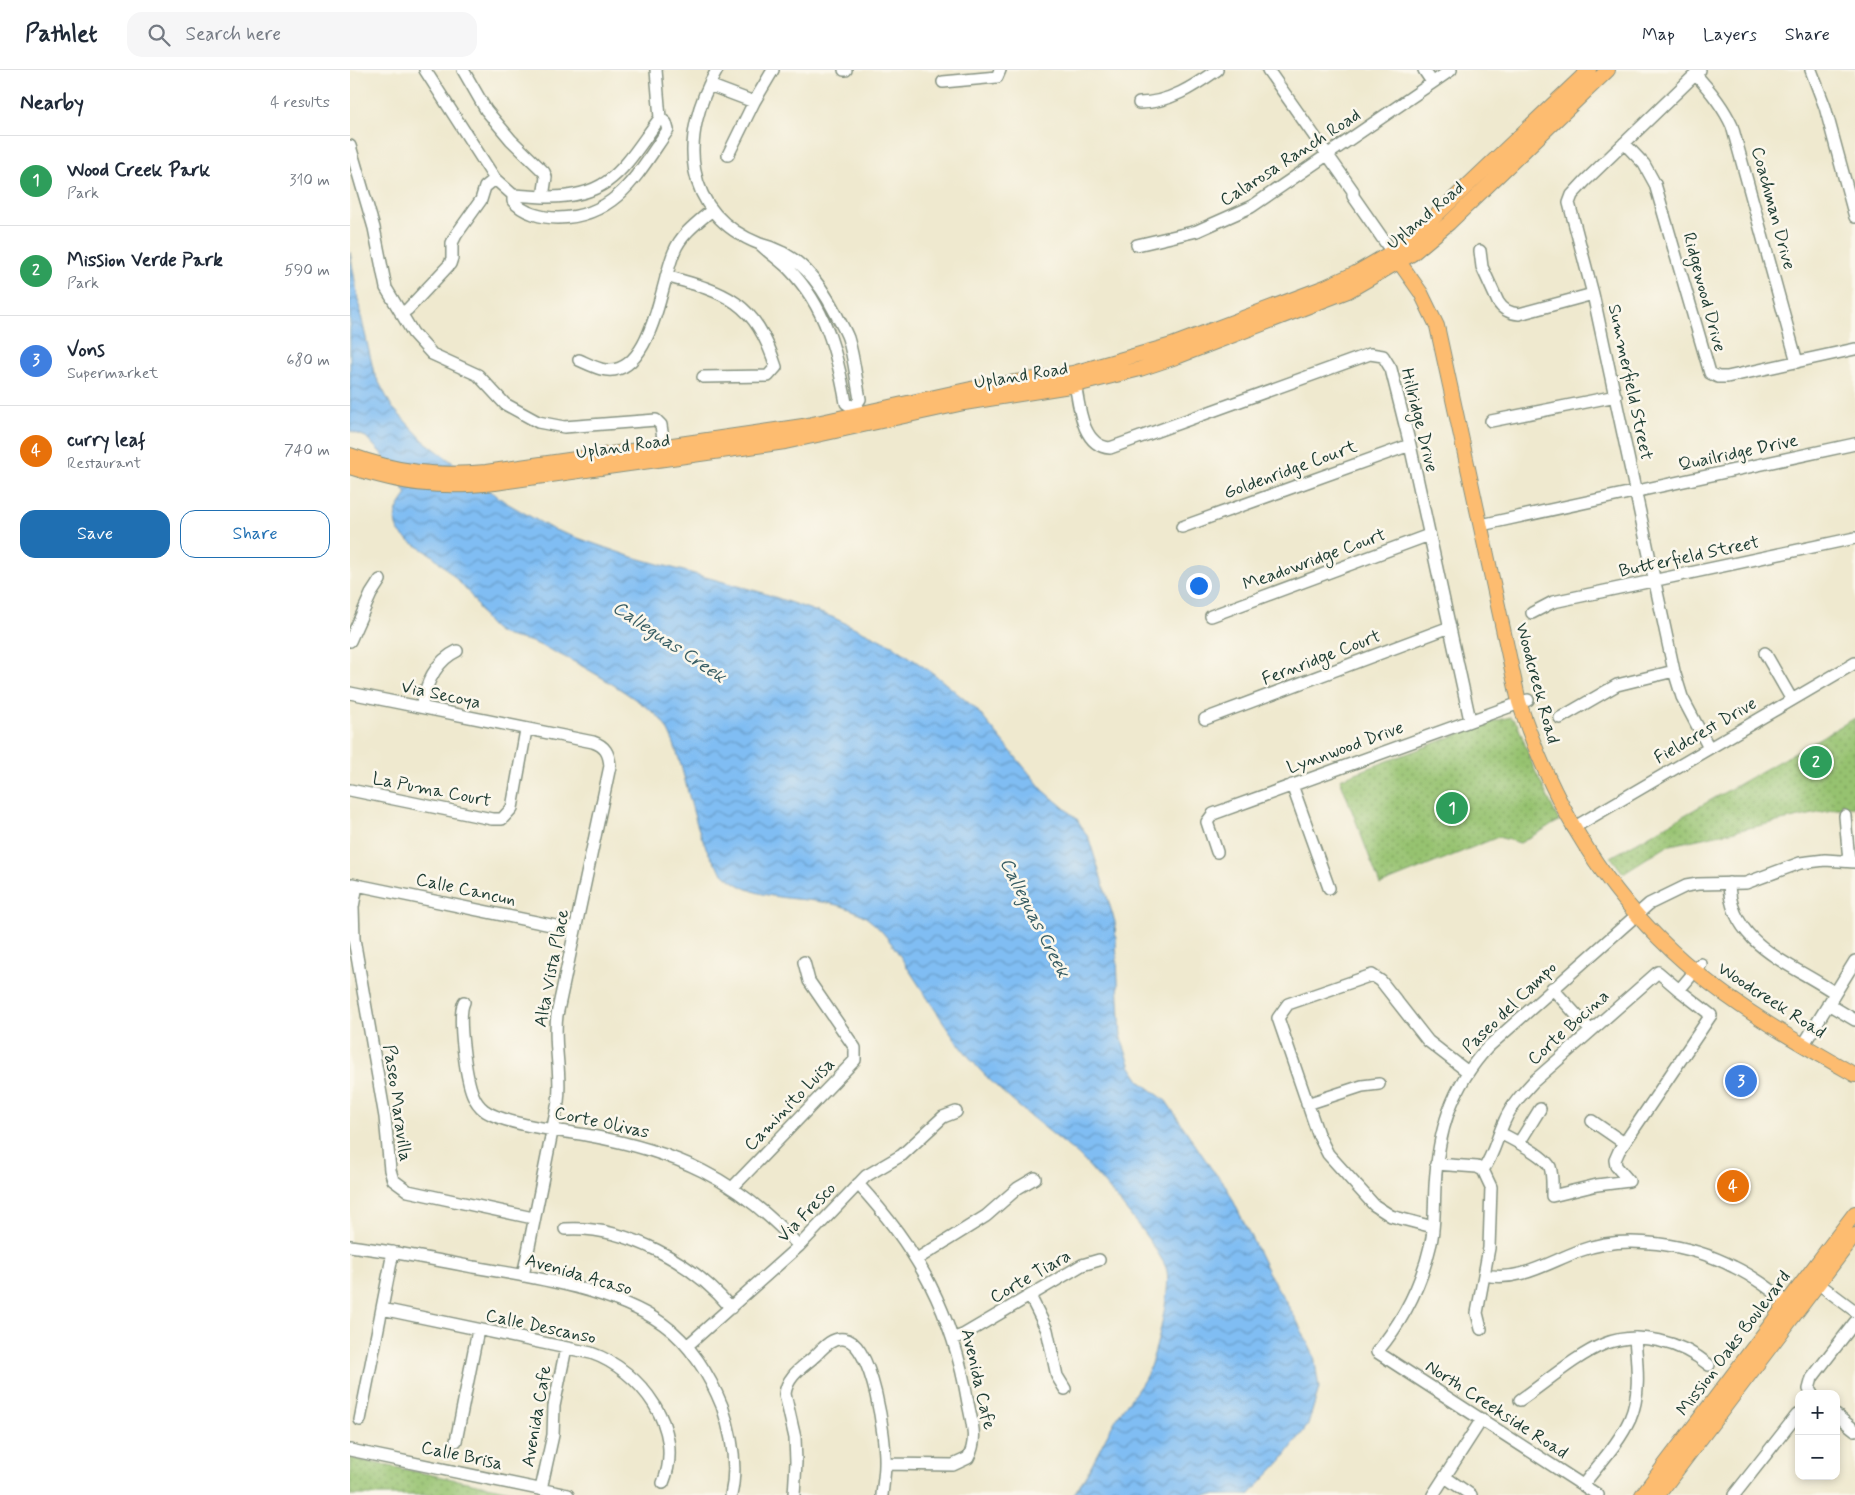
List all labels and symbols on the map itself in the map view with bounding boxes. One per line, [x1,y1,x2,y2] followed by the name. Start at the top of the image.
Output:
[1216,103,1365,212] street label: Calarosa Ranch Road
[1745,144,1801,273] street label: Coachman Drive
[1382,176,1470,255] street label: Upland Road
[1676,230,1731,355] street label: Ridgewood Drive
[1602,302,1658,462] street label: Summerfield Street
[972,357,1070,395] street label: Upland Road
[1394,366,1444,475] street label: Hillridge Drive
[574,428,672,465] street label: Upland Road
[1676,429,1800,477] street label: Quailridge Drive
[1220,435,1361,505] street label: Goldenridge Court
[1240,523,1389,598] street label: Meadowridge Court
[1617,530,1762,584] street label: Butterfield Street
[1186,573,1212,599] your location
[608,595,732,690] water label: Calleguas Creek
[1509,620,1565,746] street label: Woodcreek Road
[1258,624,1385,693] street label: Fernridge Court
[399,675,483,715] street label: Via Secoya
[1650,692,1761,770] street label: Fieldcrest Drive
[1284,716,1407,780] street label: Lynnwood Drive
[1800,743,1832,781] pin: 2
[370,767,493,813] street label: La Puma Court
[1436,789,1468,827] pin: 1
[994,853,1076,983] water label: Calleguas Creek
[413,868,518,912] street label: Calle Cancun
[529,907,575,1029] street label: Alta Vista Place
[1457,956,1562,1059] street label: Paseo del Campo
[1713,957,1830,1045] street label: Woodcreek Road
[1523,985,1615,1071] street label: Corte Bocina
[377,1043,417,1163] street label: Paseo Maravilla
[739,1053,840,1157] street label: Caminito Luisa
[1725,1062,1757,1100] pin: 3
[552,1101,652,1145] street label: Corte Olivas
[1717,1167,1749,1205] pin: 4
[772,1177,842,1248] street label: Via Fresco
[986,1244,1075,1310] street label: Corte Tiara
[522,1248,635,1302] street label: Avenida Acaso
[1671,1266,1796,1421] street label: Mission Oaks Boulevard
[483,1304,598,1350] street label: Calle Descanso
[955,1326,1001,1432] street label: Avenida Cafe
[1420,1355,1573,1465] street label: North Creekside Road
[516,1363,558,1469] street label: Avenida Cafe
[419,1436,505,1476] street label: Calle Brisa

